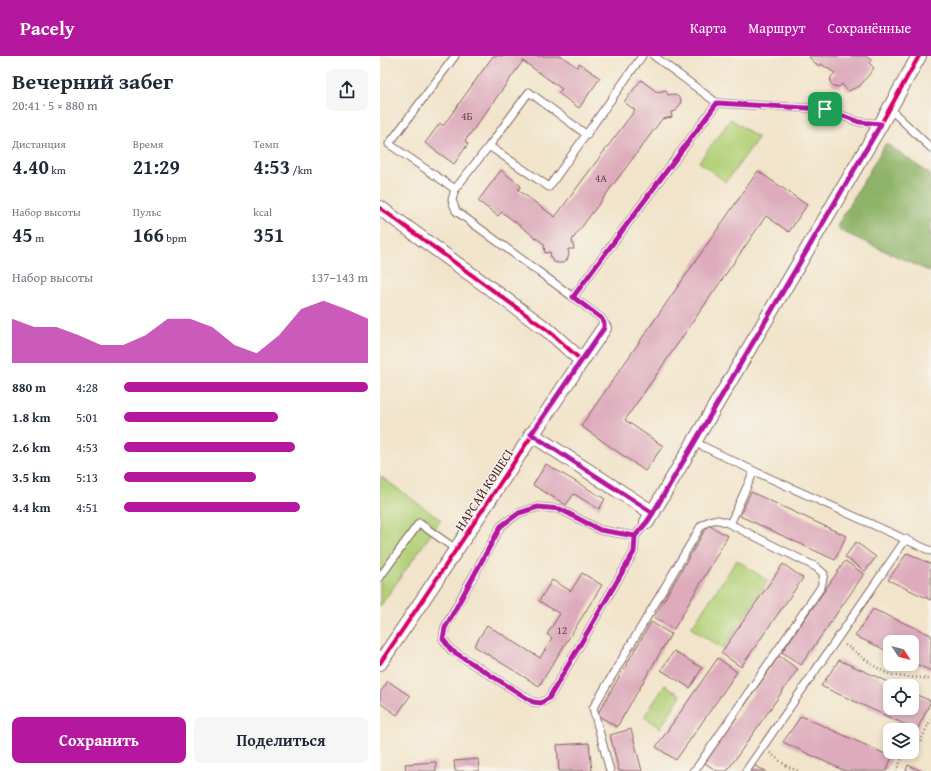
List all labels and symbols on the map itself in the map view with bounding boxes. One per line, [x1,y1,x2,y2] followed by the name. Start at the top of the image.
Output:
[808,92,842,126] pin
[461,108,473,124] house number: 4Б
[595,170,607,186] house number: 4А
[450,445,518,535] street label: НАРСАЙ КӨШЕСІ
[557,622,567,638] house number: 12
[883,635,919,671] north arrow

